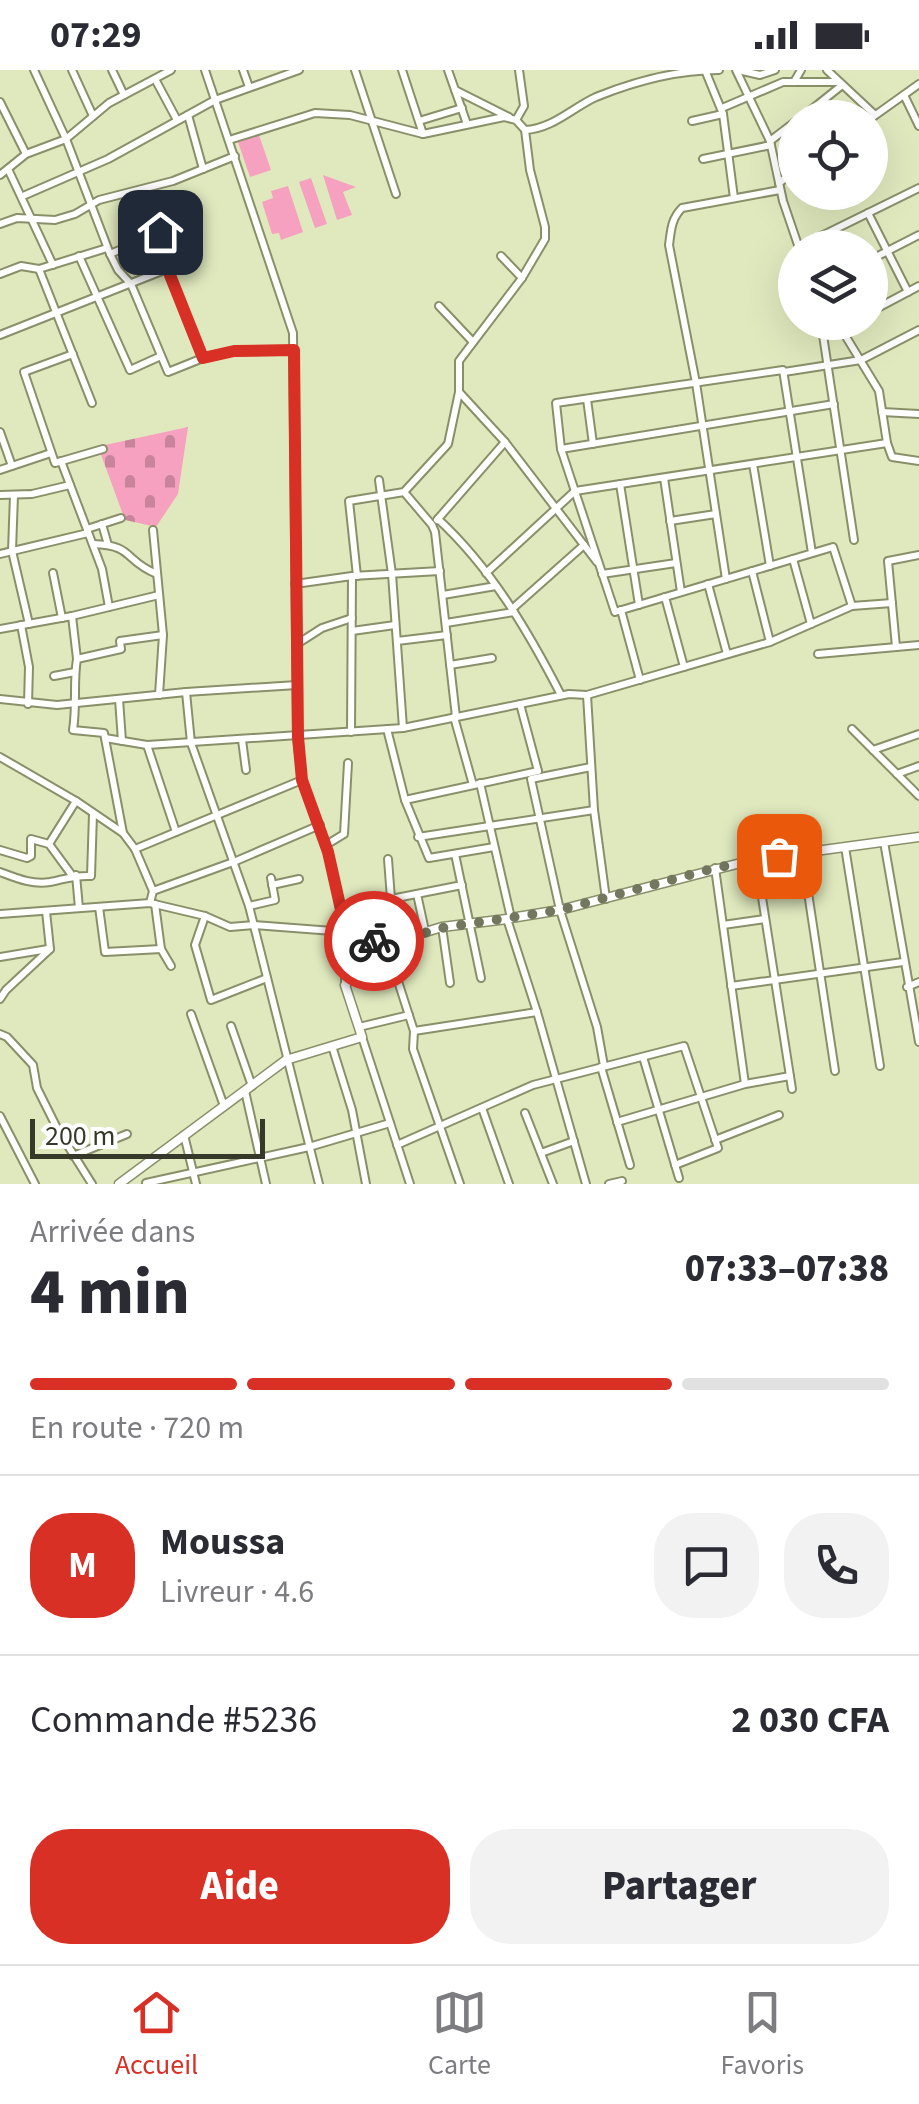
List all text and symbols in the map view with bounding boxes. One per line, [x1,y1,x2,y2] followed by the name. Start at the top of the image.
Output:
[50,8,142,62] text: 07:29
[778,100,888,340] map controls
[778,100,888,210] button: locate
[118,190,203,275] pin
[133,205,188,260] icon: home
[778,230,888,340] button: layers
[737,814,822,899] pin
[752,829,807,884] icon: bag
[324,891,424,991] courier
[347,914,402,969] icon: bike
[30,1114,265,1158] scale bar
[45,1116,116,1156] text: 200 m
[30,1209,195,1255] text: Arrivée dans
[685,1242,889,1296] text: 07:33–07:38
[30,1246,190,1339] text: 4 min
[30,1405,244,1451] text: En route · 720 m
[654,1513,759,1618] button: chat
[784,1513,889,1618] button: phone
[160,1515,285,1569] text: Moussa
[68,1538,97,1592] text: M
[160,1569,314,1615] text: Livreur · 4.6
[30,1693,317,1747] text: Commande #5236
[731,1693,889,1747] text: 2 030 CFA
[30,1829,450,1944] button: Aide
[470,1829,889,1944] button: Partager
[115,1985,198,2085] tab: Accueil
[428,1985,491,2085] tab: Carte
[721,1985,804,2085] tab: Favoris

